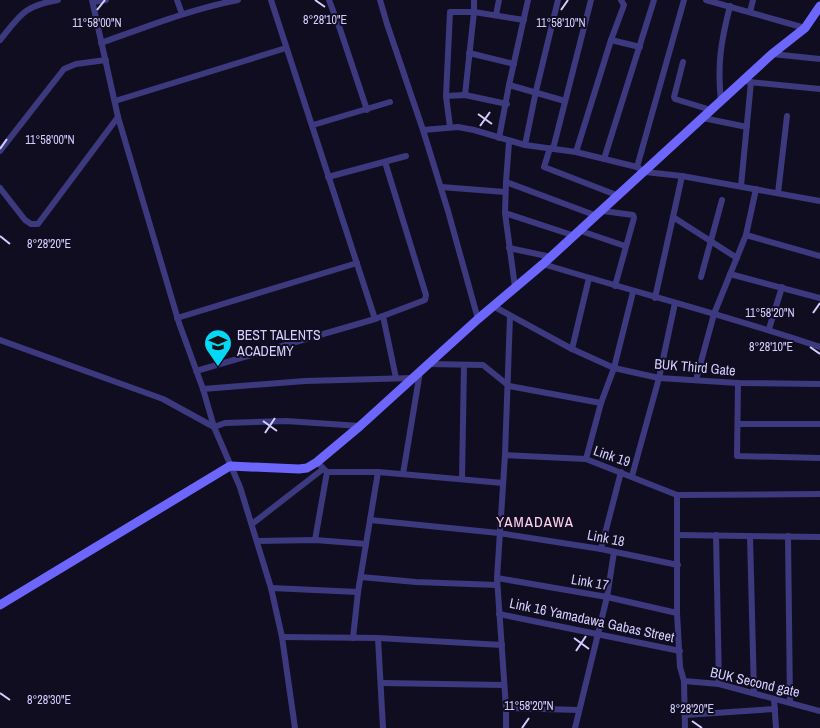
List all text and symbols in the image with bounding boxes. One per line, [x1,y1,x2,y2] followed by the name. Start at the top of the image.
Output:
[303,12,347,28] text: 8°28'10"E
[72,15,122,31] text: 11°58'00"N
[536,15,586,31] text: 11°58'10"N
[25,132,75,148] text: 11°58'00"N
[27,236,71,252] text: 8°28'20"E
[745,305,795,321] text: 11°58'20"N
[236,326,321,360] place label: BEST TALENTS ACADEMY
[203,328,233,367] school or university icon: BEST TALENTS ACADEMY
[749,339,793,355] text: 8°28'10"E
[654,354,736,380] street label: BUK Third Gate
[591,441,633,471] street label: Link 19
[496,511,574,532] district label: YAMADAWA
[586,526,626,550] street label: Link 18
[570,570,610,594] street label: Link 17
[508,594,676,646] street label: Link 16 Yamadawa Gabas Street
[709,663,801,701] street label: BUK Second gate
[27,692,71,708] text: 8°28'30"E
[504,698,554,714] text: 11°58'20"N
[670,701,714,717] text: 8°28'20"E

